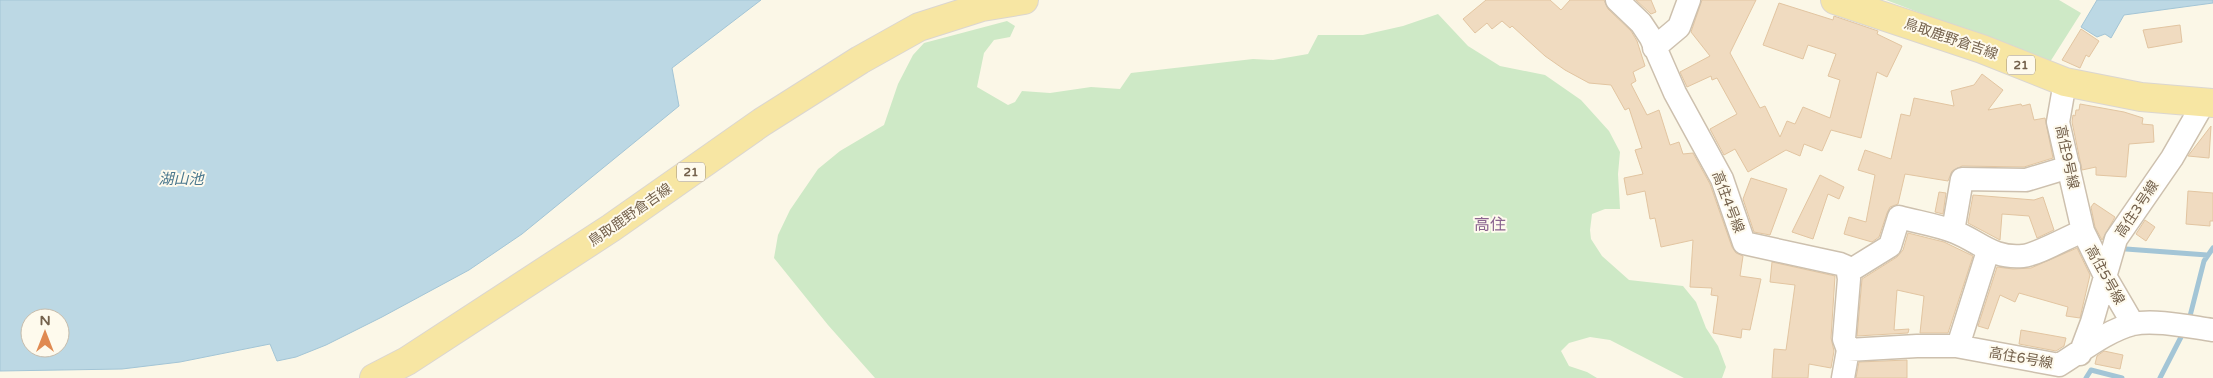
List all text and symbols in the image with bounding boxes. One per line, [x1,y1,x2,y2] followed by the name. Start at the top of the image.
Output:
[1902,15,2000,63] street label: 鳥取鹿野倉吉線
[2007,56,2035,74] road number: 21
[2052,124,2082,190] street label: 高住9号線
[677,162,705,182] road number: 21
[1708,169,1748,235] street label: 高住4号線
[158,170,205,188] water label: 湖山池
[2112,177,2162,241] street label: 高住3号線
[585,180,675,250] street label: 鳥取鹿野倉吉線
[1474,215,1506,235] district label: 高住
[2082,243,2128,307] street label: 高住5号線
[20,308,70,358] north arrow
[39,312,51,329] text: N
[1988,344,2054,372] street label: 高住6号線

